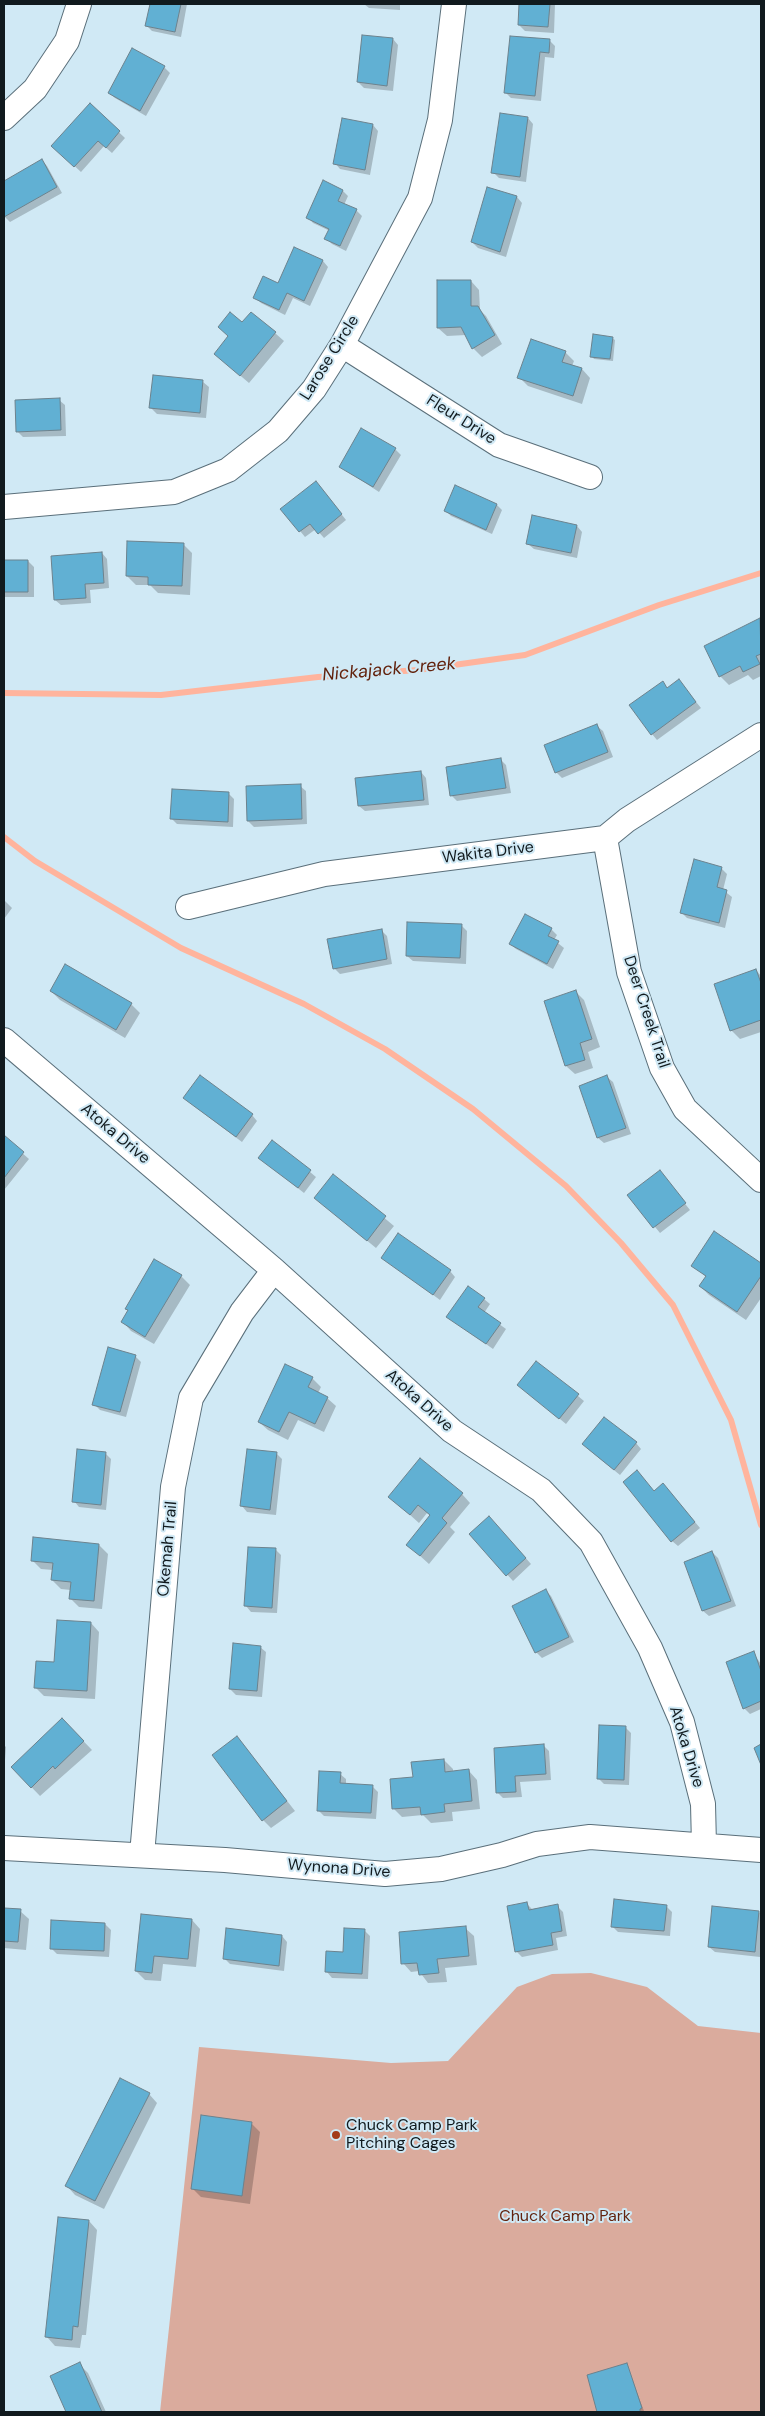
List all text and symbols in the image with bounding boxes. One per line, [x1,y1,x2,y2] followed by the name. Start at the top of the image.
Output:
[296,312,364,404] street label: Larose Circle
[423,391,499,449] street label: Fleur Drive
[321,653,457,687] water label: Nickajack Creek
[441,838,535,868] street label: Wakita Drive
[619,953,673,1071] street label: Deer Creek Trail
[77,1100,153,1168] street label: Atoka Drive
[381,1366,457,1436] street label: Atoka Drive
[154,1501,182,1597] street label: Okemah Trail
[664,1704,708,1790] street label: Atoka Drive
[287,1856,391,1882] street label: Wynona Drive
[346,2116,478,2154] place label: Chuck Camp Park Pitching Cages
[330,2129,342,2141] marker: Chuck Camp Park Pitching Cages
[499,2207,631,2227] park label: Chuck Camp Park

